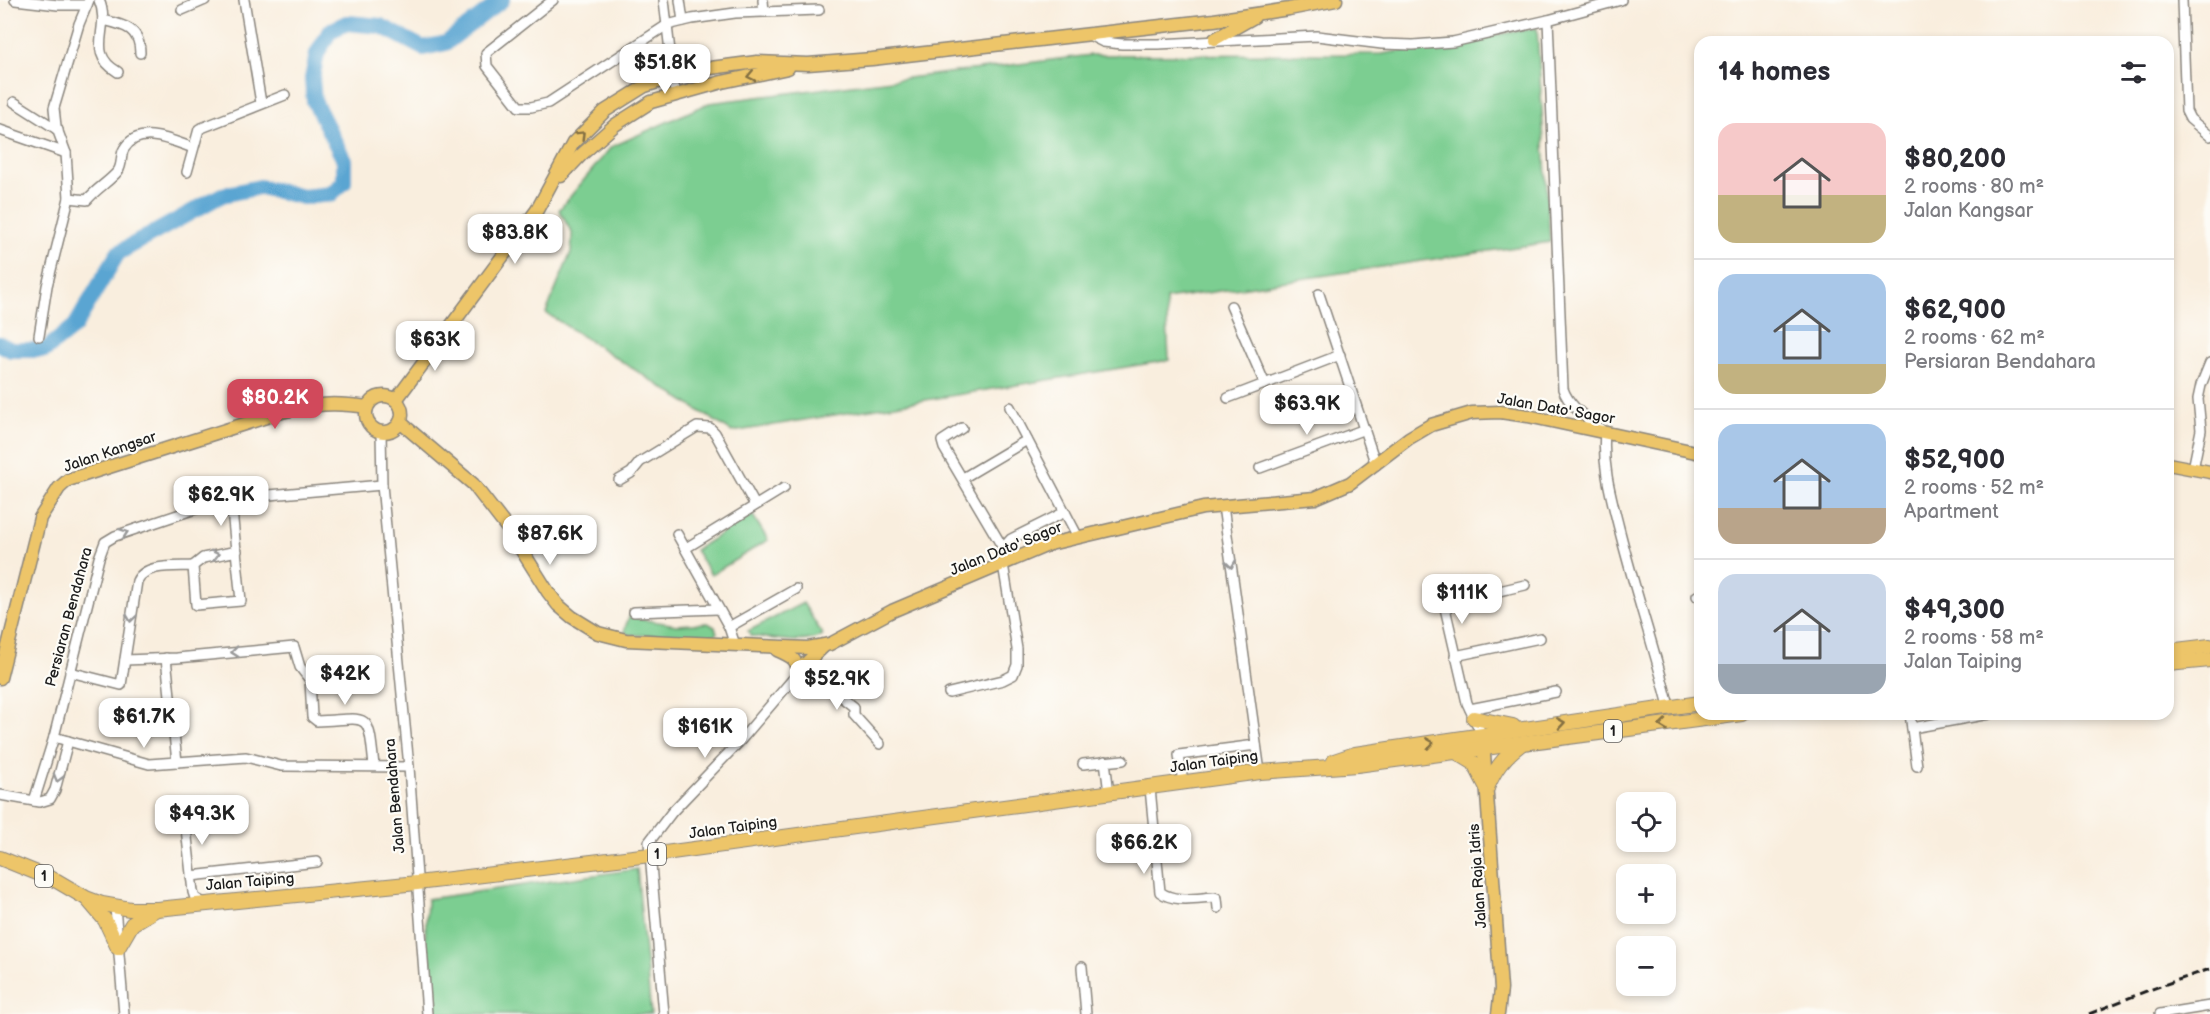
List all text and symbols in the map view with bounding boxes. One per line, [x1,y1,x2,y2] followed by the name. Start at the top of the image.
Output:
[616,44,714,95] pin: $51.8K
[633,51,697,75] text: $51.8K
[2117,56,2150,89] icon: filters
[1718,57,1830,88] text: 14 homes
[746,69,756,82] one-way arrow
[574,132,585,142] one-way arrow
[1904,144,2006,175] text: $80,200
[1766,147,1838,219] icon: home
[1904,175,2044,199] text: 2 rooms · 80 m²
[1904,199,2033,223] text: Jalan Kangsar
[466,214,564,265] pin: $83.8K
[482,221,548,245] text: $83.8K
[1904,295,2006,326] text: $62,900
[1766,298,1838,370] icon: home
[399,321,471,372] pin: $63K
[1904,326,2045,350] text: 2 rooms · 62 m²
[410,328,460,352] text: $63K
[1904,350,2096,374] text: Persiaran Bendahara
[226,379,324,430] pin: $80.2K
[1258,385,1356,436] pin: $63.9K
[241,386,309,410] text: $80.2K
[1496,389,1617,429] street label: Jalan Dato' Sagor
[1274,392,1340,416] text: $63.9K
[61,427,159,477] street label: Jalan Kangsar
[1904,445,2005,476] text: $52,900
[1766,448,1838,520] icon: home
[172,476,270,527] pin: $62.9K
[1904,476,2044,500] text: 2 rooms · 52 m²
[188,483,255,507] text: $62.9K
[1904,500,1999,524] text: Apartment
[501,515,599,566] pin: $87.6K
[947,518,1065,580] street label: Jalan Dato' Sagor
[517,522,583,546] text: $87.6K
[118,527,129,540] one-way arrow
[41,545,97,689] street label: Persiaran Bendahara
[210,550,220,563] one-way arrow
[1225,560,1237,569] one-way arrow
[1420,574,1504,625] pin: $111K
[1436,581,1488,605] text: $111K
[1904,595,2005,626] text: $49,300
[1766,598,1838,670] icon: home
[126,614,138,623] one-way arrow
[1904,626,2044,650] text: 2 rooms · 58 m²
[231,645,240,658] one-way arrow
[1904,650,2022,674] text: Jalan Taiping
[309,655,381,706] pin: $42K
[788,660,886,711] pin: $52.9K
[320,662,370,686] text: $42K
[804,667,870,691] text: $52.9K
[95,698,193,749] pin: $61.7K
[113,705,175,729] text: $61.7K
[663,708,747,759] pin: $161K
[677,715,733,739] text: $161K
[1556,718,1565,730] one-way arrow
[1658,718,1667,730] one-way arrow
[1604,720,1622,742] road number: 1
[381,738,409,854] street label: Jalan Bendahara
[1426,738,1435,750] one-way arrow
[1169,746,1259,778] street label: Jalan Taiping
[53,772,65,783] one-way arrow
[1616,792,1676,996] map controls
[1616,792,1676,852] button: locate
[153,795,251,846] pin: $49.3K
[169,802,235,826] text: $49.3K
[688,812,778,844] street label: Jalan Taiping
[1465,822,1491,929] street label: Jalan Raja Idris
[1095,824,1193,875] pin: $66.2K
[1110,831,1178,855] text: $66.2K
[648,843,666,865] road number: 1
[1616,864,1676,924] button: +
[35,865,53,887] road number: 1
[205,869,295,895] street label: Jalan Taiping
[1616,936,1676,996] button: −

